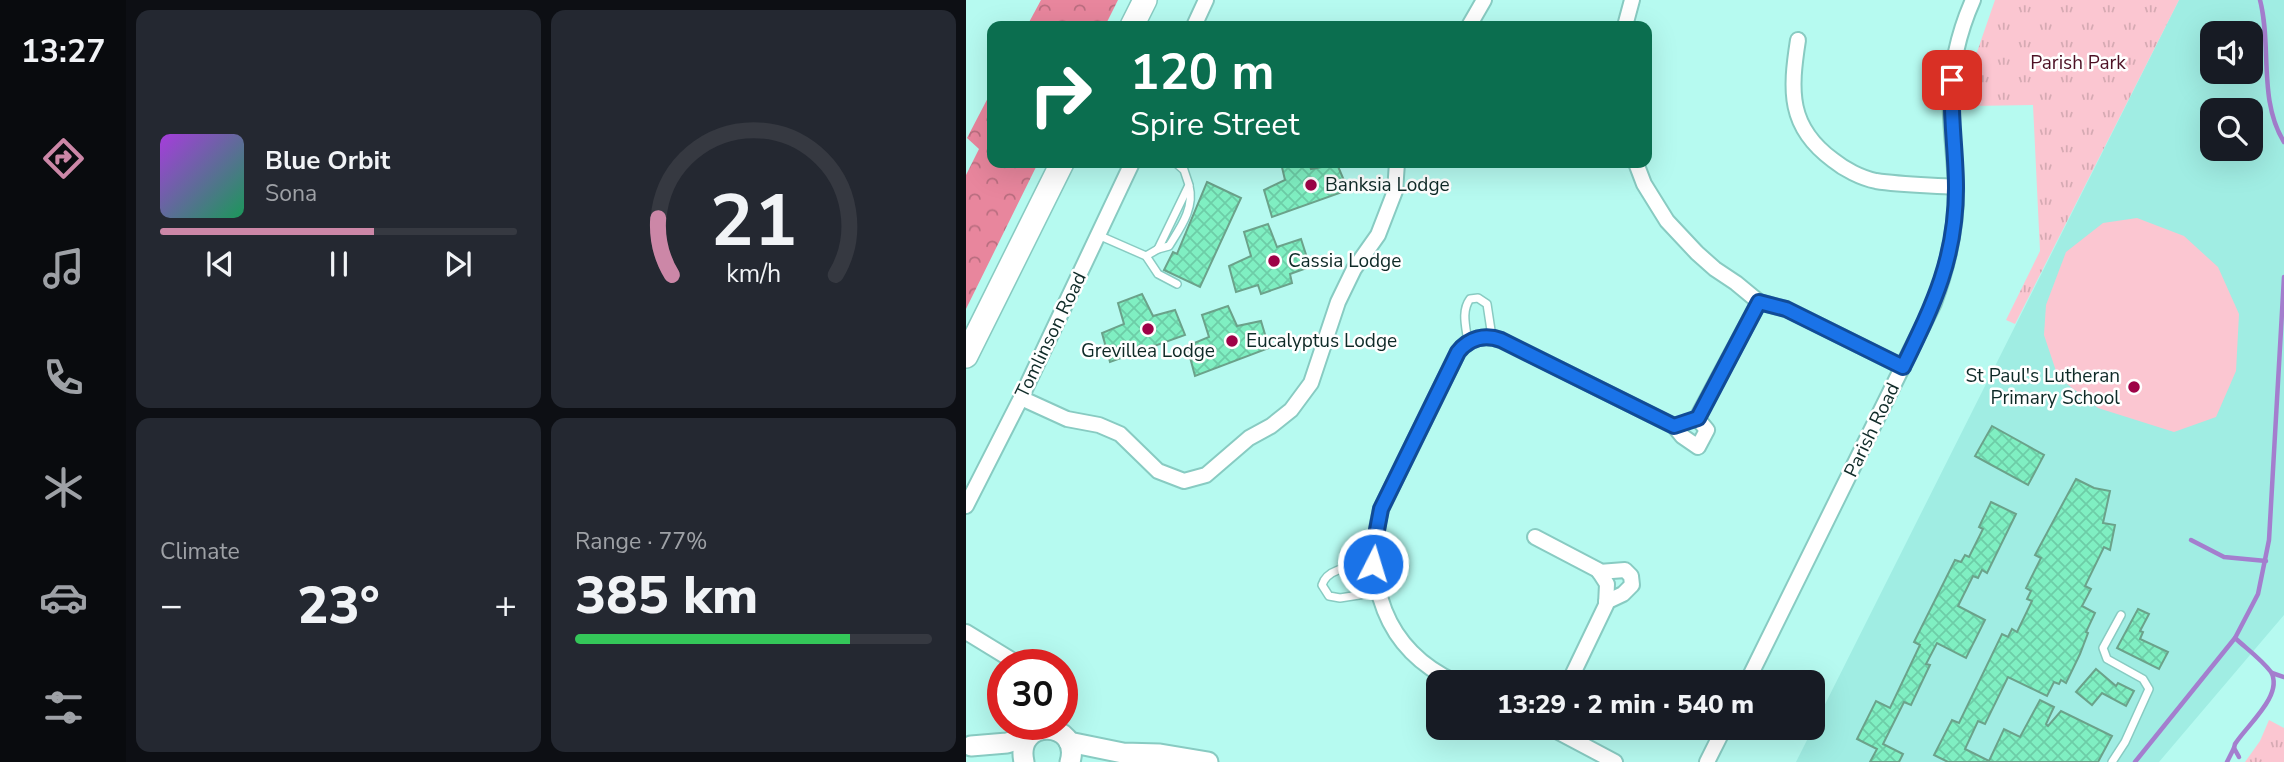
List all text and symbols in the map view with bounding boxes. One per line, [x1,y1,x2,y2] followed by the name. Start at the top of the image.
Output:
[2200,21,2263,161] map controls
[2200,21,2263,84] button: sound
[21,30,105,73] text: 13:27
[1130,39,1274,106] text: 120 m
[1015,49,1106,140] icon: right
[1922,50,1982,110] pin
[2030,50,2126,76] park label: Parish Park
[1933,61,1971,99] icon: arrive
[2200,98,2263,161] button: search
[1130,103,1300,146] text: Spire Street
[39,134,88,183] icon: directions
[265,143,390,178] text: Blue Orbit
[710,171,797,271] text: 21
[1325,172,1450,198] place label: Banksia Lodge
[1303,177,1319,193] marker: Banksia Lodge
[265,178,317,209] text: Sona
[39,244,88,293] icon: music
[201,245,239,283] icon: previous
[320,245,358,283] icon: pause
[439,245,477,283] icon: next
[1288,248,1401,274] place label: Cassia Lodge
[1266,253,1282,269] marker: Cassia Lodge
[726,257,781,291] text: km/h
[1009,268,1093,402] street label: Tomlinson Road
[1140,321,1156,337] marker: Grevillea Lodge
[1246,328,1397,354] place label: Eucalyptus Lodge
[1224,333,1240,349] marker: Eucalyptus Lodge
[1081,338,1215,364] place label: Grevillea Lodge
[39,353,88,402] icon: phone
[1965,363,2120,411] place label: St Paul's Lutheran Primary School
[1838,379,1906,481] street label: Parish Road
[2126,379,2142,395] marker: St Paul's Lutheran Primary School
[39,463,88,512] icon: climate
[575,526,707,557] text: Range · 77%
[1336,527,1410,601] position arrow
[160,536,240,567] text: Climate
[575,560,758,631] text: 385 km
[297,570,380,641] text: 23°
[39,573,88,622] icon: car
[160,580,183,631] text: −
[494,580,517,631] text: +
[987,649,1078,740] speed limit sign: 30
[39,683,88,732] icon: filters
[1497,687,1754,722] text: 13:29 · 2 min · 540 m

